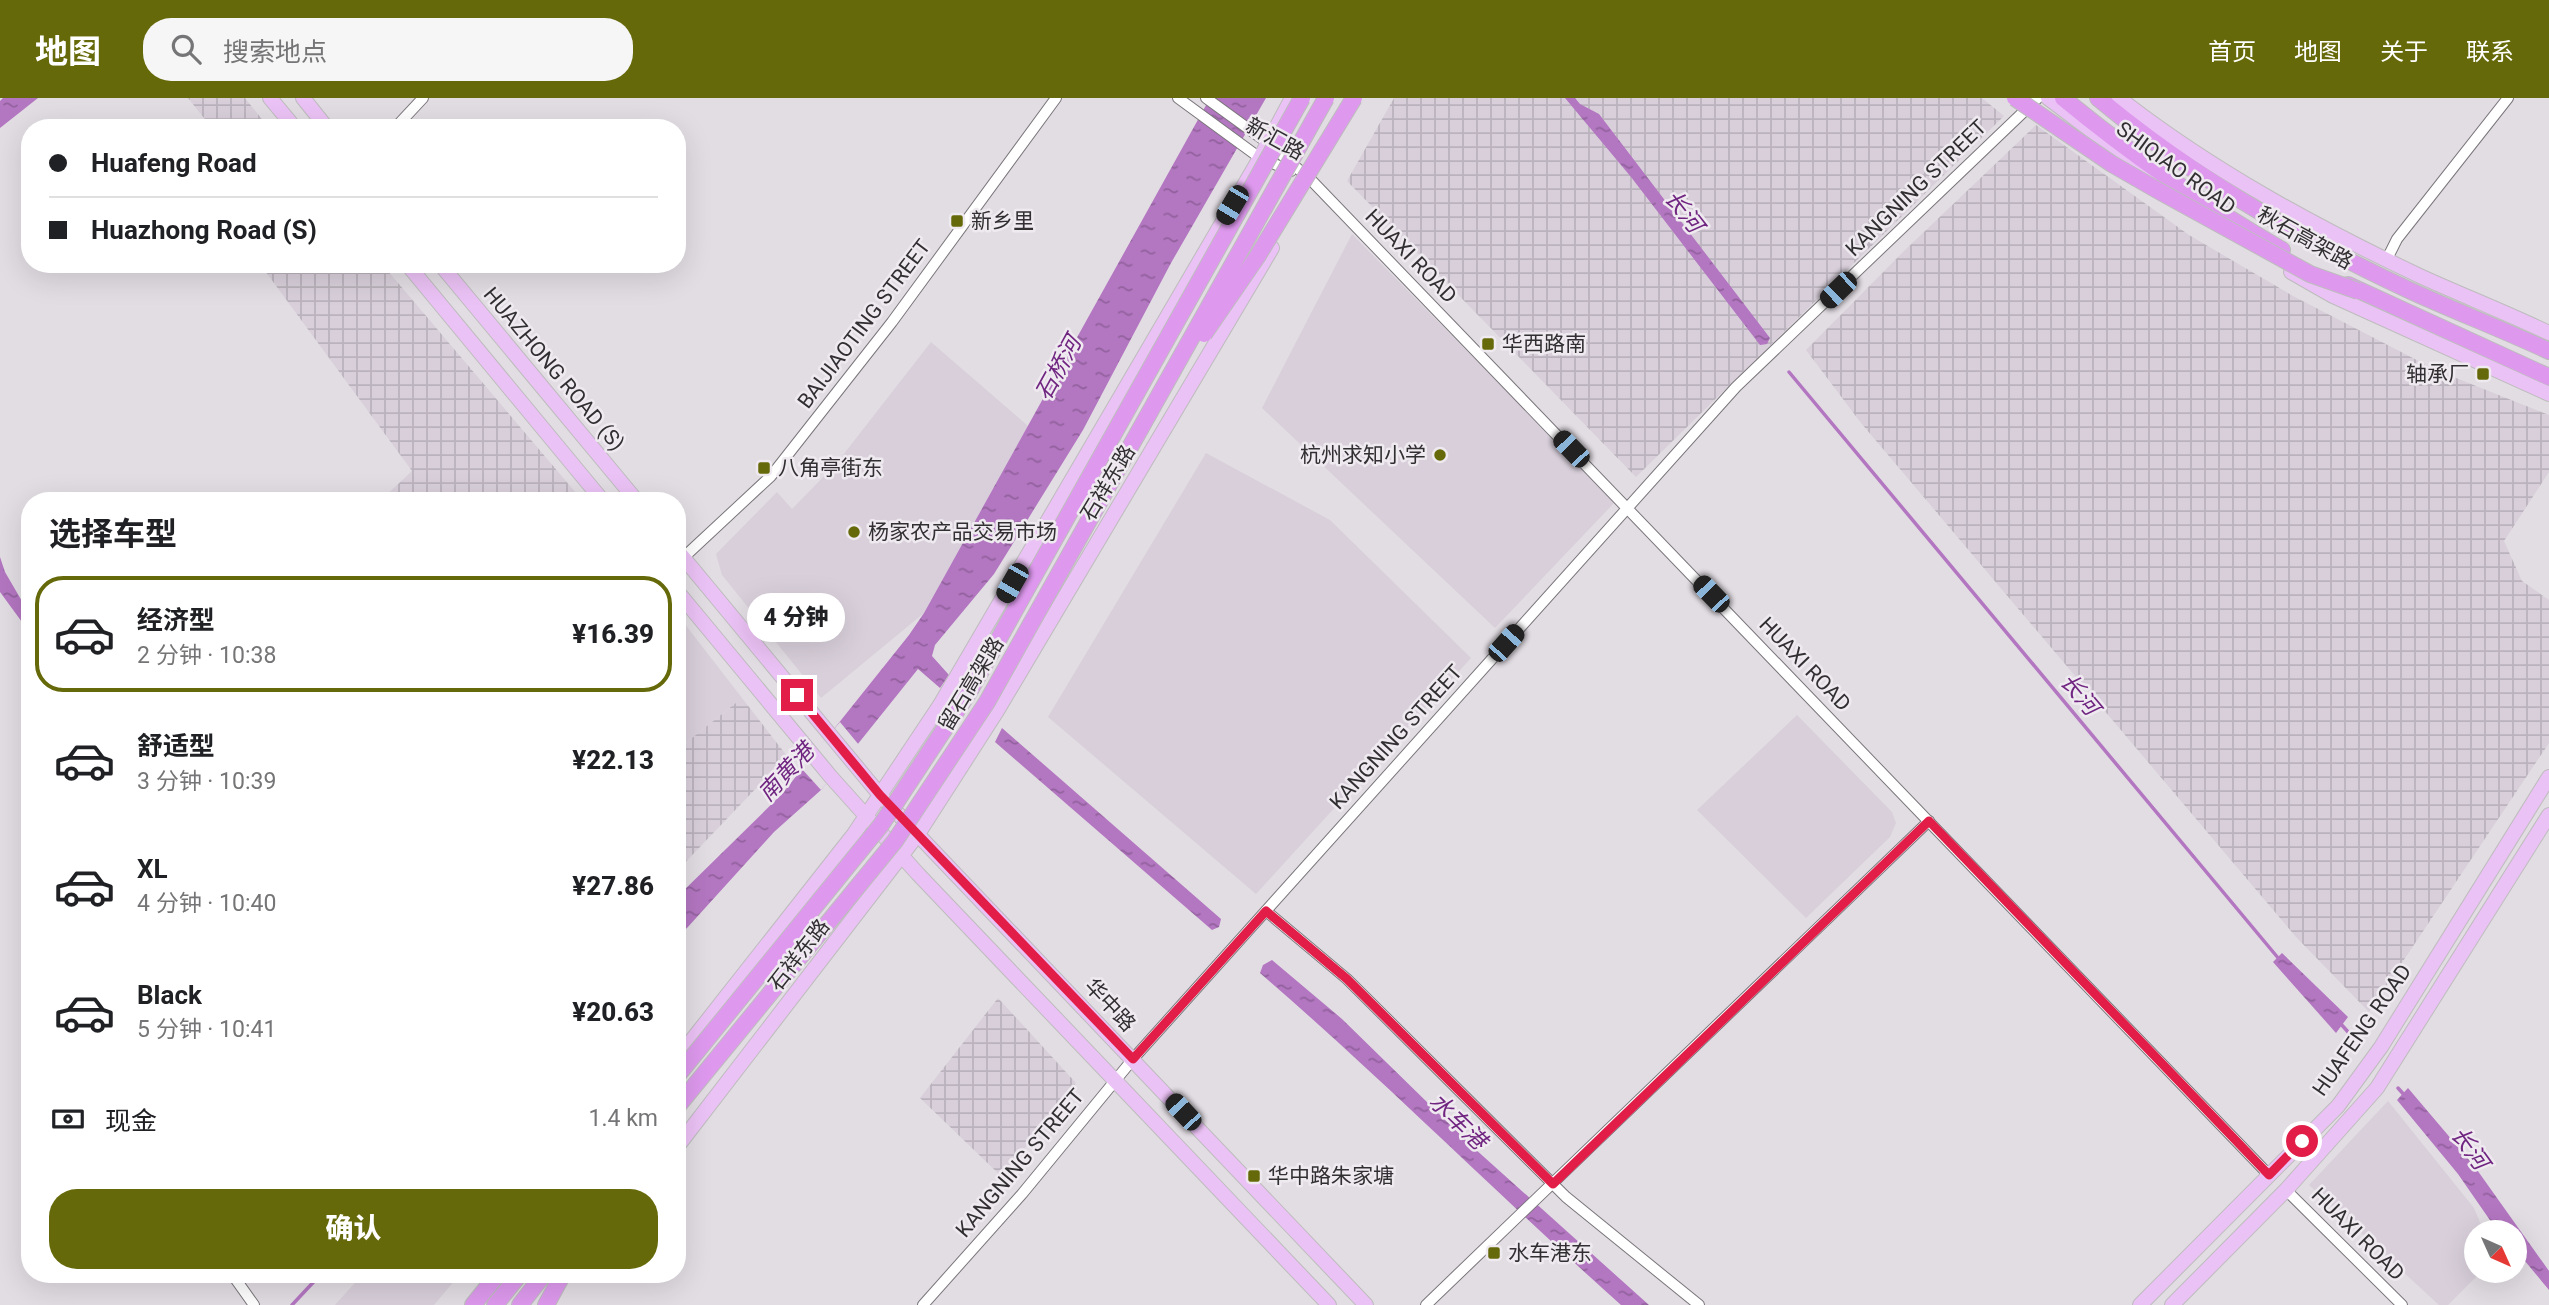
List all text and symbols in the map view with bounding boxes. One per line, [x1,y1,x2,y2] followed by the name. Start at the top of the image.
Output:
[143,18,633,81] search box
[167,30,205,68] icon: search
[35,32,101,71] text: 地图
[223,37,327,67] text: 搜索地点
[2208,38,2256,66] text: 首页
[2294,38,2342,66] text: 地图
[2380,38,2428,66] text: 关于
[2466,38,2514,66] text: 联系
[1242,113,1308,165] street label: 新汇路
[1841,114,1992,261] street label: KANGNING STREET
[2112,117,2240,219] street label: SHIQIAO ROAD
[91,148,257,178] text: Huafeng Road
[1213,182,1252,228] car
[1659,185,1711,241] water label: 长河
[2253,202,2357,274] street label: 秋石高架路
[1360,204,1462,308] street label: HUAXI ROAD
[971,209,1034,233] place label: 新乡里
[949,213,965,229] marker: 新乡里
[91,215,317,245] text: Huazhong Road (S)
[793,235,936,413] street label: BAIJIAOTING STREET
[1816,268,1861,312] car
[479,283,629,455] street label: HUAZHONG ROAD (S)
[1030,328,1089,405] water label: 石桥河
[1502,332,1586,356] place label: 华西路南
[1480,336,1496,352] marker: 华西路南
[2406,362,2469,386] place label: 轴承厂
[2475,366,2491,382] marker: 轴承厂
[1549,427,1594,471] car
[1076,441,1140,525] street label: 石祥东路
[1300,443,1426,467] place label: 杭州求知小学
[1432,447,1448,463] marker: 杭州求知小学
[778,456,883,480] place label: 八角亭街东
[756,460,772,476] marker: 八角亭街东
[49,515,177,553] text: 选择车型
[868,520,1057,544] place label: 杨家农产品交易市场
[846,524,862,540] marker: 杨家农产品交易市场
[993,560,1032,606] car
[1689,572,1734,616] car
[748,594,846,642] callout: 4 分钟
[53,603,116,666] icon: car
[764,604,829,631] text: 4 分钟
[137,605,215,635] text: 经济型
[1754,612,1856,716] street label: HUAXI ROAD
[572,619,654,649] text: ¥16.39
[1485,620,1528,666] car
[934,633,1008,735] street label: 留石高架路
[137,642,276,669] text: 2 分钟 · 10:38
[1325,660,1467,814] street label: KANGNING STREET
[2054,668,2107,724] water label: 长河
[781,679,813,711] route end
[53,729,116,792] icon: car
[137,731,215,761] text: 舒适型
[753,736,822,807] water label: 南黄港
[572,745,654,775] text: ¥22.13
[137,768,276,795] text: 3 分钟 · 10:39
[137,854,168,884] text: XL
[53,855,116,918] icon: car
[572,871,654,901] text: ¥27.86
[137,890,276,917] text: 4 分钟 · 10:40
[764,915,834,995] street label: 石祥东路
[2308,960,2416,1100] street label: HUAFENG ROAD
[1080,974,1140,1036] street label: 华中路
[137,980,202,1010] text: Black
[53,981,116,1044] icon: car
[572,997,654,1027] text: ¥20.63
[137,1016,276,1043] text: 5 分钟 · 10:41
[951,1084,1089,1242] street label: KANGNING STREET
[1423,1088,1494,1157] water label: 水车港
[1161,1089,1206,1135] car
[49,1100,87,1138] icon: cash
[589,1105,658,1132] text: 1.4 km
[105,1106,157,1136] text: 现金
[2445,1122,2496,1178] water label: 长河
[2286,1125,2318,1157] route start
[1268,1164,1394,1188] place label: 华中路朱家塘
[1246,1168,1262,1184] marker: 华中路朱家塘
[2307,1183,2409,1285] street label: HUAXI ROAD
[49,1189,658,1269] button: 确认
[2464,1220,2527,1283] north arrow
[2464,1220,2527,1283] map controls
[1508,1241,1592,1265] place label: 水车港东
[1486,1245,1502,1261] marker: 水车港东

